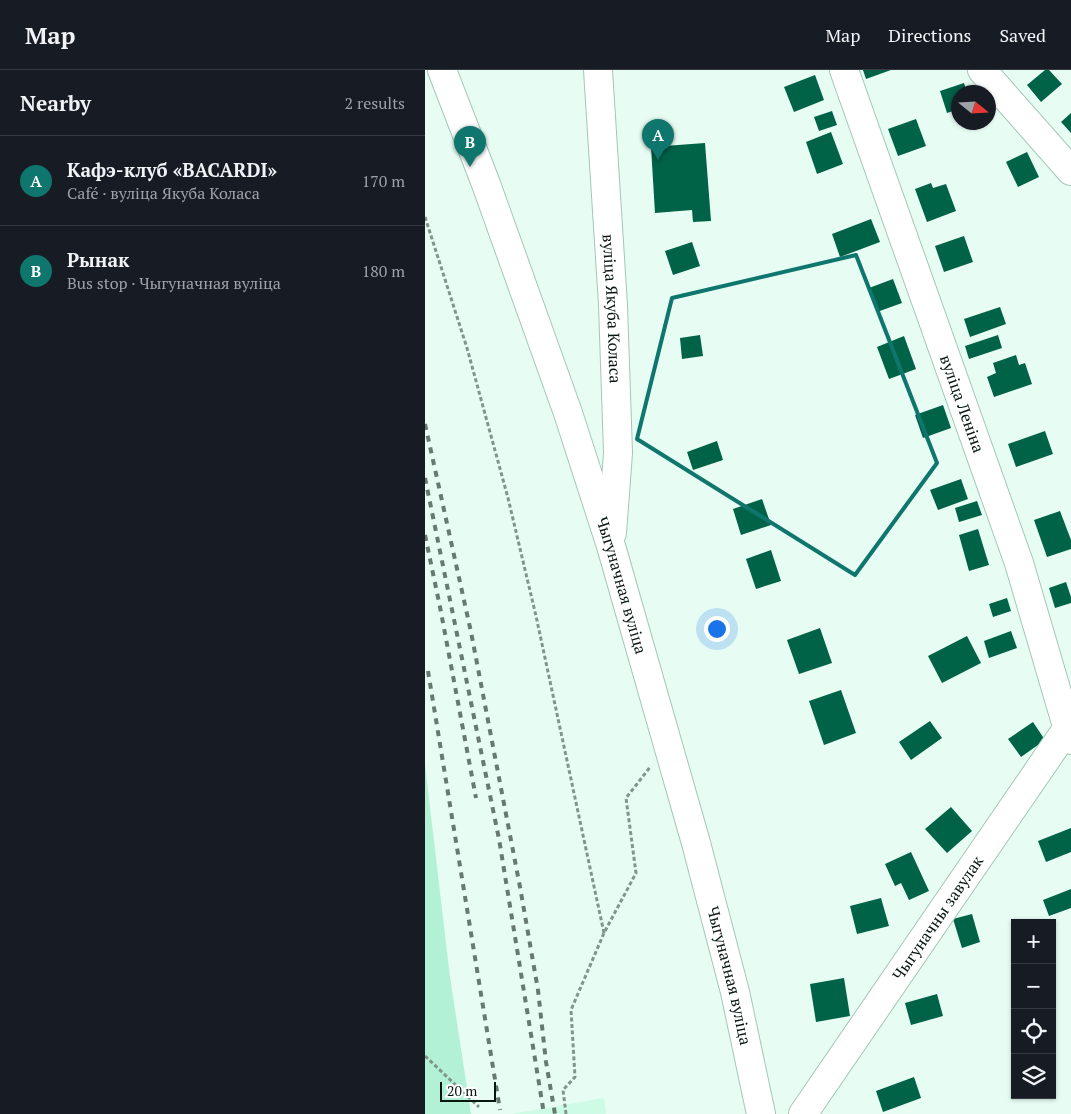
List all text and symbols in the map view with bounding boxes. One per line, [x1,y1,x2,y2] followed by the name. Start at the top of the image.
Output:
[25,19,75,51] text: Map
[825,23,860,47] text: Map
[888,23,971,47] text: Directions
[999,23,1046,47] text: Saved
[951,85,996,130] north arrow
[20,89,91,117] text: Nearby
[345,92,405,114] text: 2 results
[642,119,674,160] pin: A
[454,126,486,167] pin: B
[67,157,277,182] text: Кафэ-клуб «BACARDI»
[30,170,42,192] text: A
[362,170,405,192] text: 170 m
[67,182,260,204] text: Café · вуліца Якуба Коласа
[597,233,627,384] street label: вуліца Якуба Коласа
[67,247,129,272] text: Рынак
[31,260,41,282] text: B
[362,260,405,282] text: 180 m
[67,272,281,294] text: Bus stop · Чыгуначная вуліца
[935,352,990,456] street label: вуліца Леніна
[591,514,652,656] street label: Чыгуначная вуліца
[704,616,730,642] your location
[887,851,988,984] street label: Чыгуначны завулак
[702,904,757,1047] street label: Чыгуначная вуліца
[1011,919,1056,1099] map controls
[1011,919,1056,964] button: +
[1011,964,1056,1009] button: −
[1011,1009,1056,1054] button: locate
[1011,1054,1056,1099] button: layers
[440,1079,496,1102] scale bar
[447,1081,477,1100] text: 20 m

